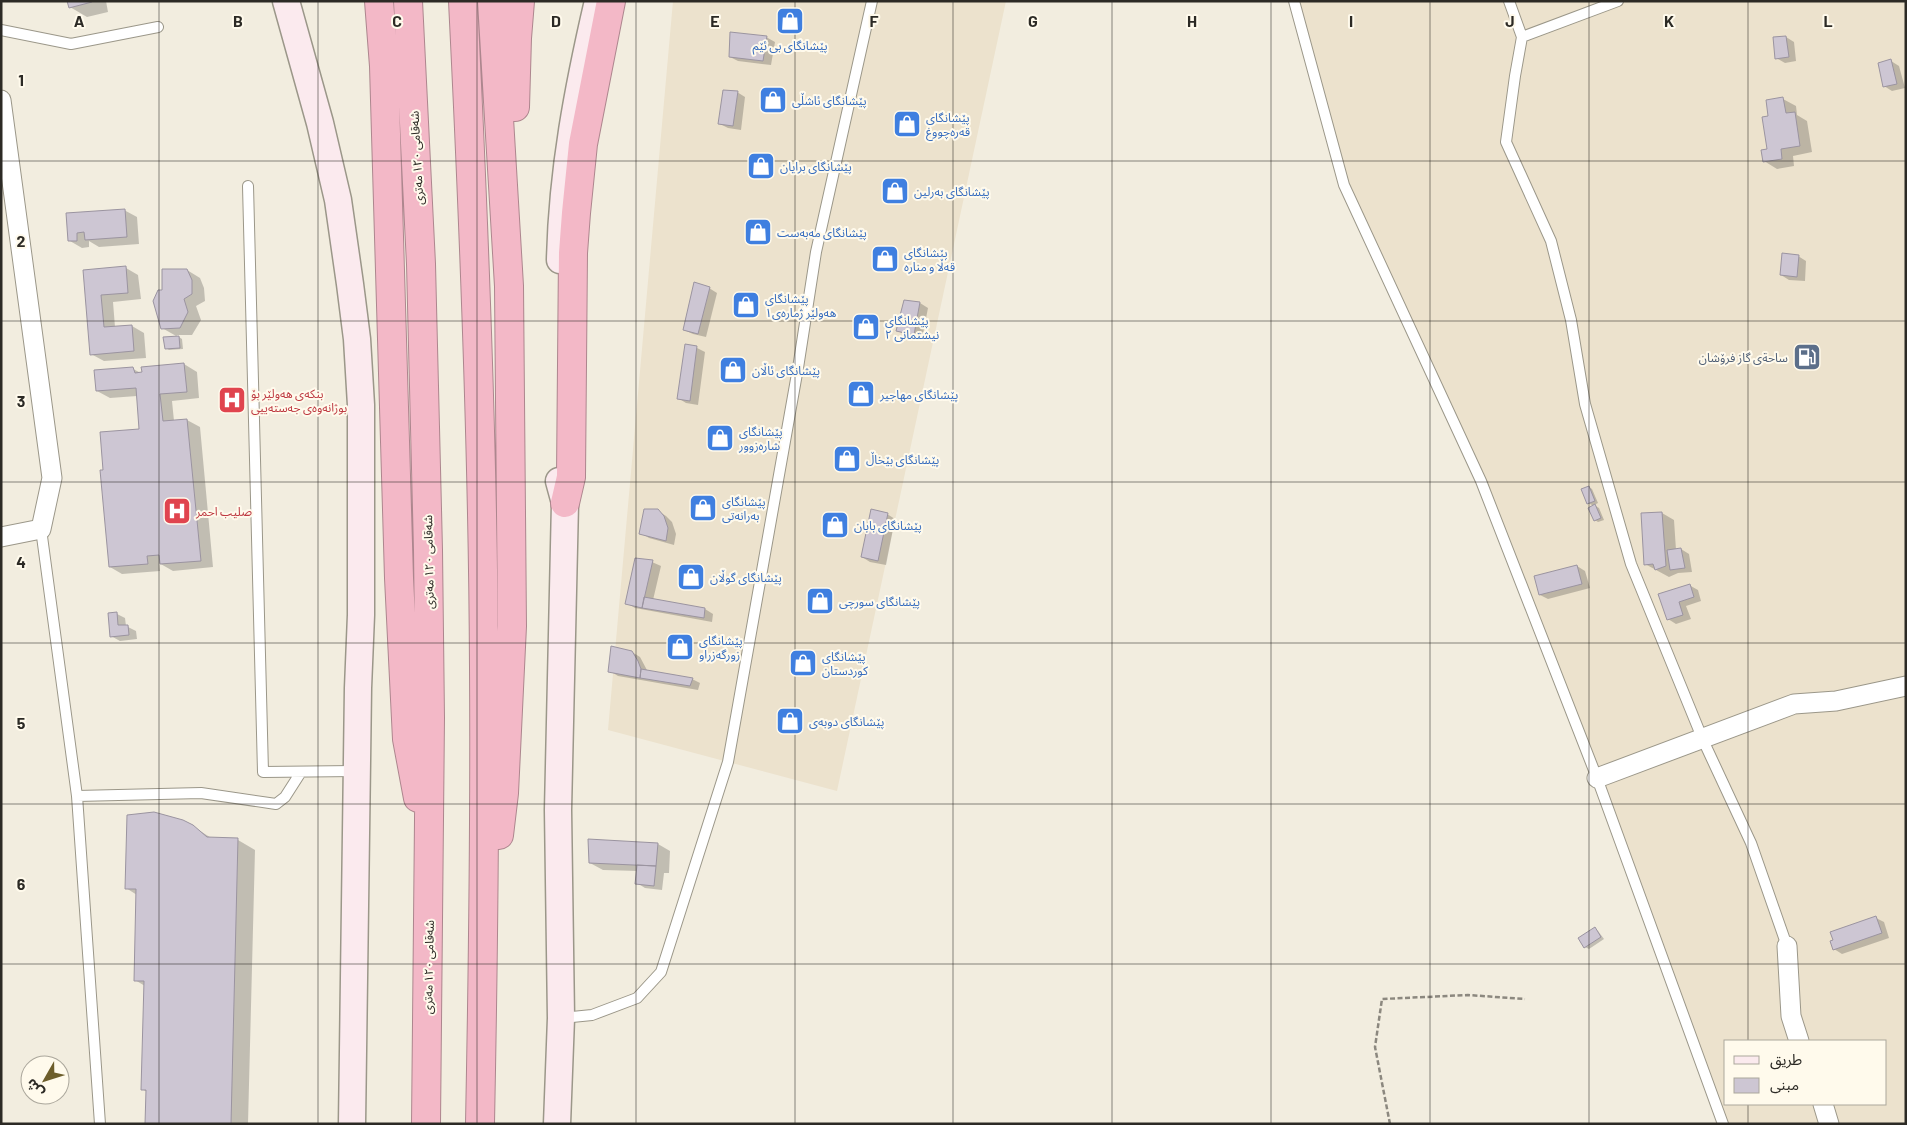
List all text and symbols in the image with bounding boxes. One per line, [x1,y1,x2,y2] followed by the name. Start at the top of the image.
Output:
[775,6,805,36] shop icon: پێشانگای بی ئێم
[74,11,85,30] text: A
[233,11,243,30] text: B
[392,11,402,30] text: C
[551,11,561,30] text: D
[710,11,720,30] text: E
[870,11,879,30] text: F
[1028,11,1038,30] text: G
[1187,11,1197,30] text: H
[1349,11,1353,30] text: I
[1505,11,1515,30] text: J
[1664,11,1674,30] text: K
[1823,11,1833,30] text: L
[752,38,828,55] place label: پێشانگای بی ئێم
[18,70,24,89] text: 1
[758,85,788,115] shop icon: پێشانگای ئاشڵی
[792,92,867,109] place label: پێشانگای ئاشڵی
[892,109,922,139] shop icon: پێشانگای قەرەچووغ
[926,110,970,141] place label: پێشانگای قەرەچووغ
[407,111,426,205] street label: شەقامی ١٢٠ مەتری
[746,151,776,181] shop icon: پێشانگای برایان
[780,159,852,175] place label: پێشانگای برایان
[880,176,910,206] shop icon: پێشانگای بەرلین
[914,184,990,200] place label: پێشانگای بەرلین
[743,217,773,247] shop icon: پێشانگای مەبەست
[777,225,867,241] place label: پێشانگای مەبەست
[17,231,26,250] text: 2
[870,244,900,274] shop icon: پێشانگای قەڵا و منارە
[904,245,955,274] place label: پێشانگای قەڵا و منارە
[731,290,761,320] shop icon: پێشانگای هەولێر ژمارەی١
[765,291,836,320] place label: پێشانگای هەولێر ژمارەی١
[851,312,881,342] shop icon: پێشانگای نیشتمانی ٢
[885,313,939,342] place label: پێشانگای نیشتمانی ٢
[1792,342,1822,372] fuel station icon: ساحةی گاز فرۆشان
[1699,350,1788,365] place label: ساحةی گاز فرۆشان
[718,355,748,385] shop icon: پێشانگای ئاڵان
[752,362,820,379] place label: پێشانگای ئاڵان
[846,379,876,409] shop icon: پێشانگای مهاجیر
[217,385,247,415] hospital icon: بنکەی هەولێر بۆ بوژانەوەی جەستەییی
[251,386,347,415] place label: بنکەی هەولێر بۆ بوژانەوەی جەستەییی
[879,387,958,403] place label: پێشانگای مهاجیر
[17,391,25,410] text: 3
[705,423,735,453] shop icon: پێشانگای شارەزوور
[738,424,783,453] place label: پێشانگای شارەزوور
[832,444,862,474] shop icon: پێشانگای بێخاڵ
[866,451,939,468] place label: پێشانگای بێخاڵ
[688,493,718,523] shop icon: پێشانگای بەرانەتی
[722,494,766,523] place label: پێشانگای بەرانەتی
[162,496,192,526] hospital icon: صلیب احمر
[195,504,252,519] place label: صلیب احمر
[820,510,850,540] shop icon: پێشانگای بابان
[420,515,437,609] street label: شەقامی ١٢٠ مەتری
[854,518,922,534] place label: پێشانگای بابان
[16,552,26,571] text: 4
[676,562,706,592] shop icon: پێشانگای گوڵان
[710,569,782,586] place label: پێشانگای گوڵان
[805,586,835,616] shop icon: پێشانگای سورچی
[839,594,920,610] place label: پێشانگای سورچی
[665,632,695,662] shop icon: پێشانگای زورگەزراو
[699,633,743,662] place label: پێشانگای زورگەزراو
[788,648,818,678] shop icon: پێشانگای کوردستان
[822,649,869,678] place label: پێشانگای کوردستان
[775,706,805,736] shop icon: پێشانگای دوبەی
[17,713,26,732] text: 5
[809,714,884,730] place label: پێشانگای دوبەی
[17,874,26,893] text: 6
[420,920,437,1014] street label: شەقامی ١٢٠ مەتری
[1724,1040,1887,1105] legend
[1770,1050,1802,1070] text: طريق
[20,1055,70,1105] north arrow
[1770,1075,1799,1094] text: مبنى
[22,1076,47,1101] text: ش

